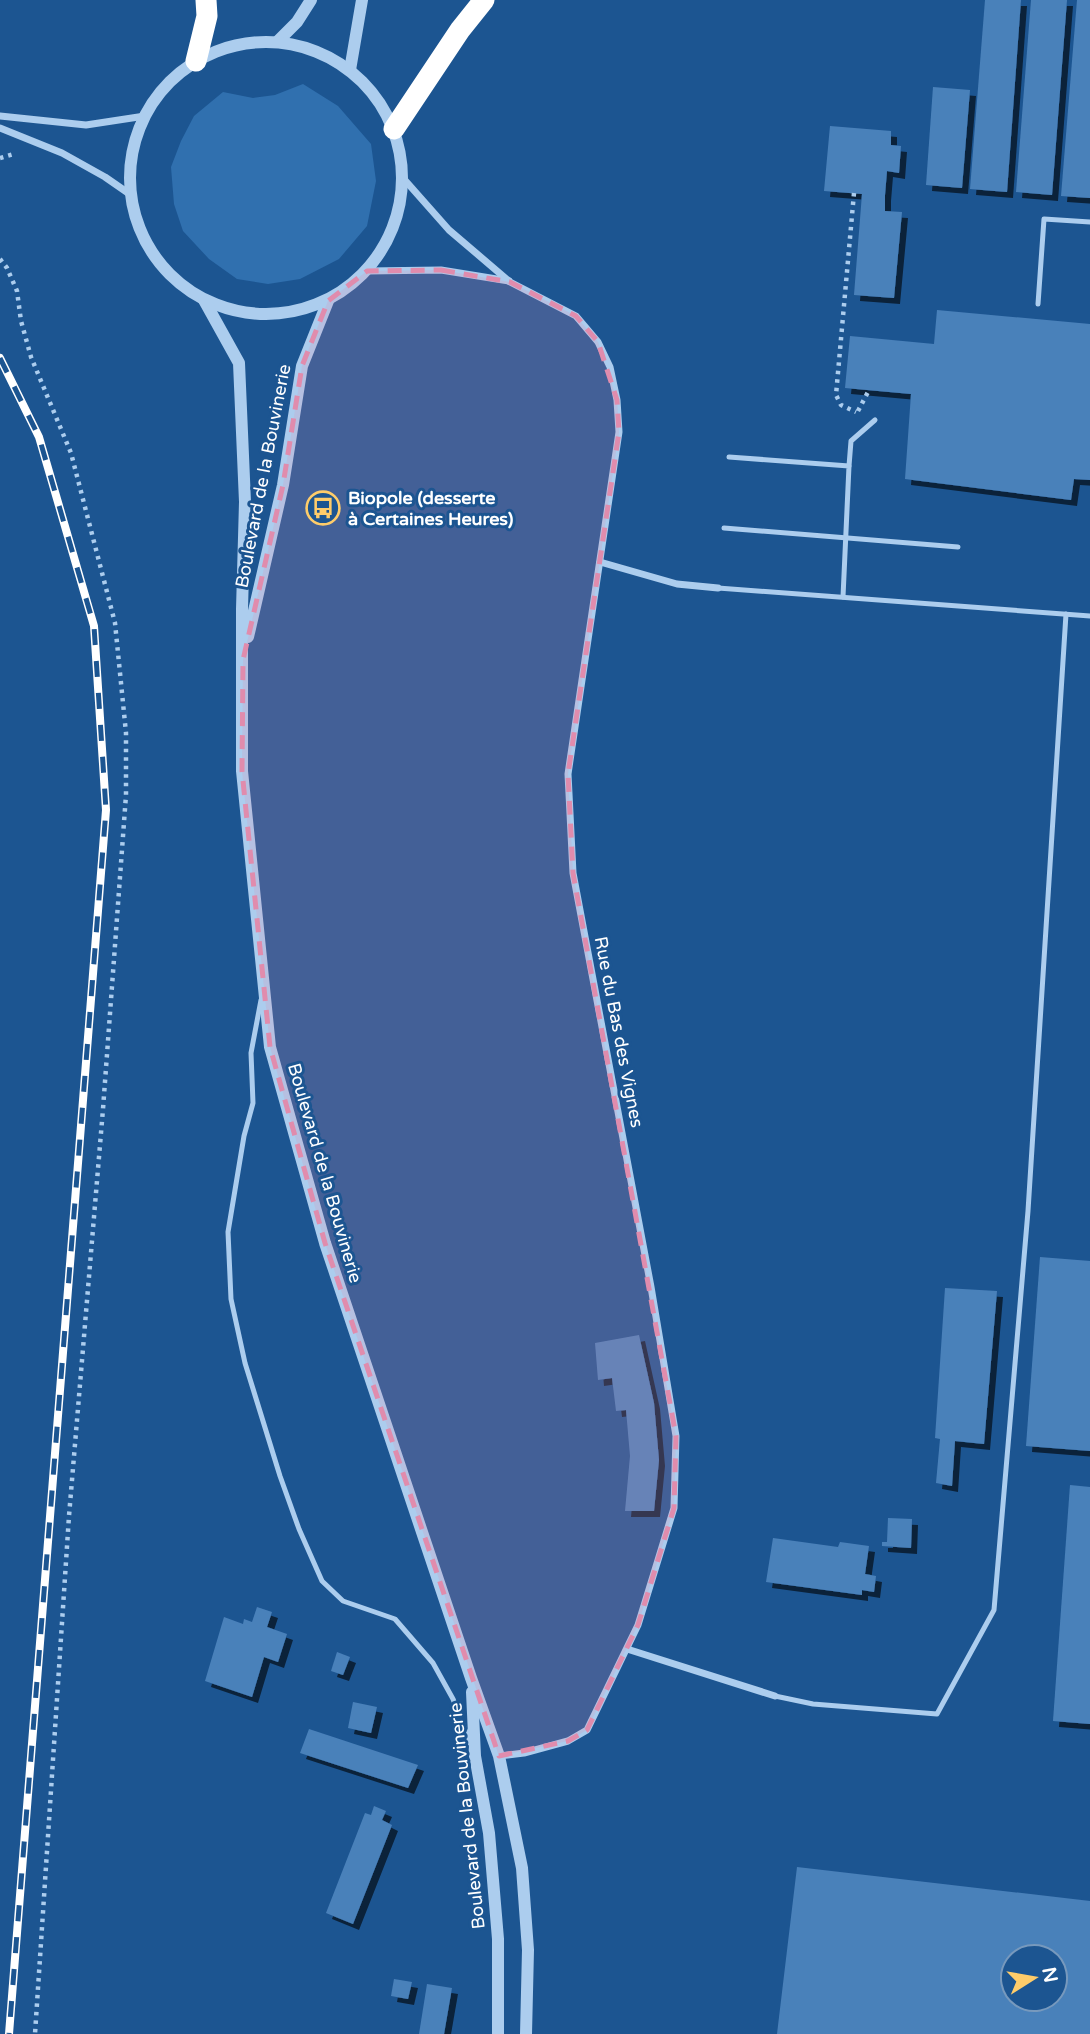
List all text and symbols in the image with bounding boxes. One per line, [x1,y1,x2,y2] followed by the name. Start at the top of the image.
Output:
[230,362,296,590] street label: Boulevard de la Bouvinerie
[348,487,514,530] place label: Biopole (desserte à Certaines Heures)
[304,489,342,527] bus stop icon: Biopole (desserte à Certaines Heures)
[590,934,648,1130] street label: Rue du Bas des Vignes
[283,1061,367,1285] street label: Boulevard de la Bouvinerie
[444,1702,490,1930] street label: Boulevard de la Bouvinerie
[999,1943,1069,2013] north arrow
[1037,1965,1062,1985] text: N

